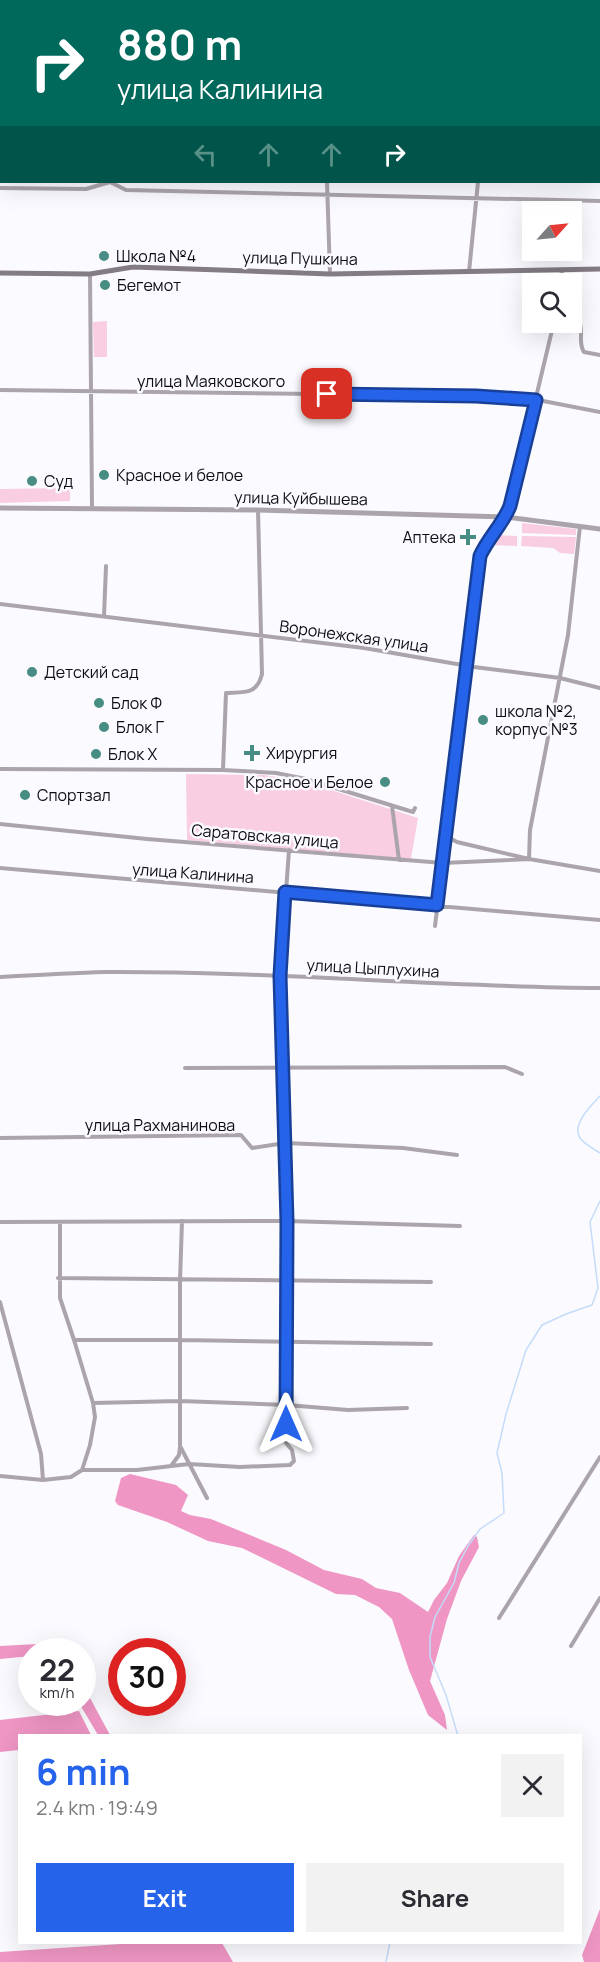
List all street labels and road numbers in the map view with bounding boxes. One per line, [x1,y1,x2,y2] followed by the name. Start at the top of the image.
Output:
[242,246,358,270] street label: улица Пушкина
[137,370,285,392] street label: улица Маяковского
[234,486,368,510] street label: улица Куйбышева
[278,615,430,657] street label: Воронежская улица
[191,819,339,853] street label: Саратовская улица
[131,858,255,888] street label: улица Калинина
[306,954,440,982] street label: улица Цыплухина
[85,1114,235,1136] street label: улица Рахманинова

